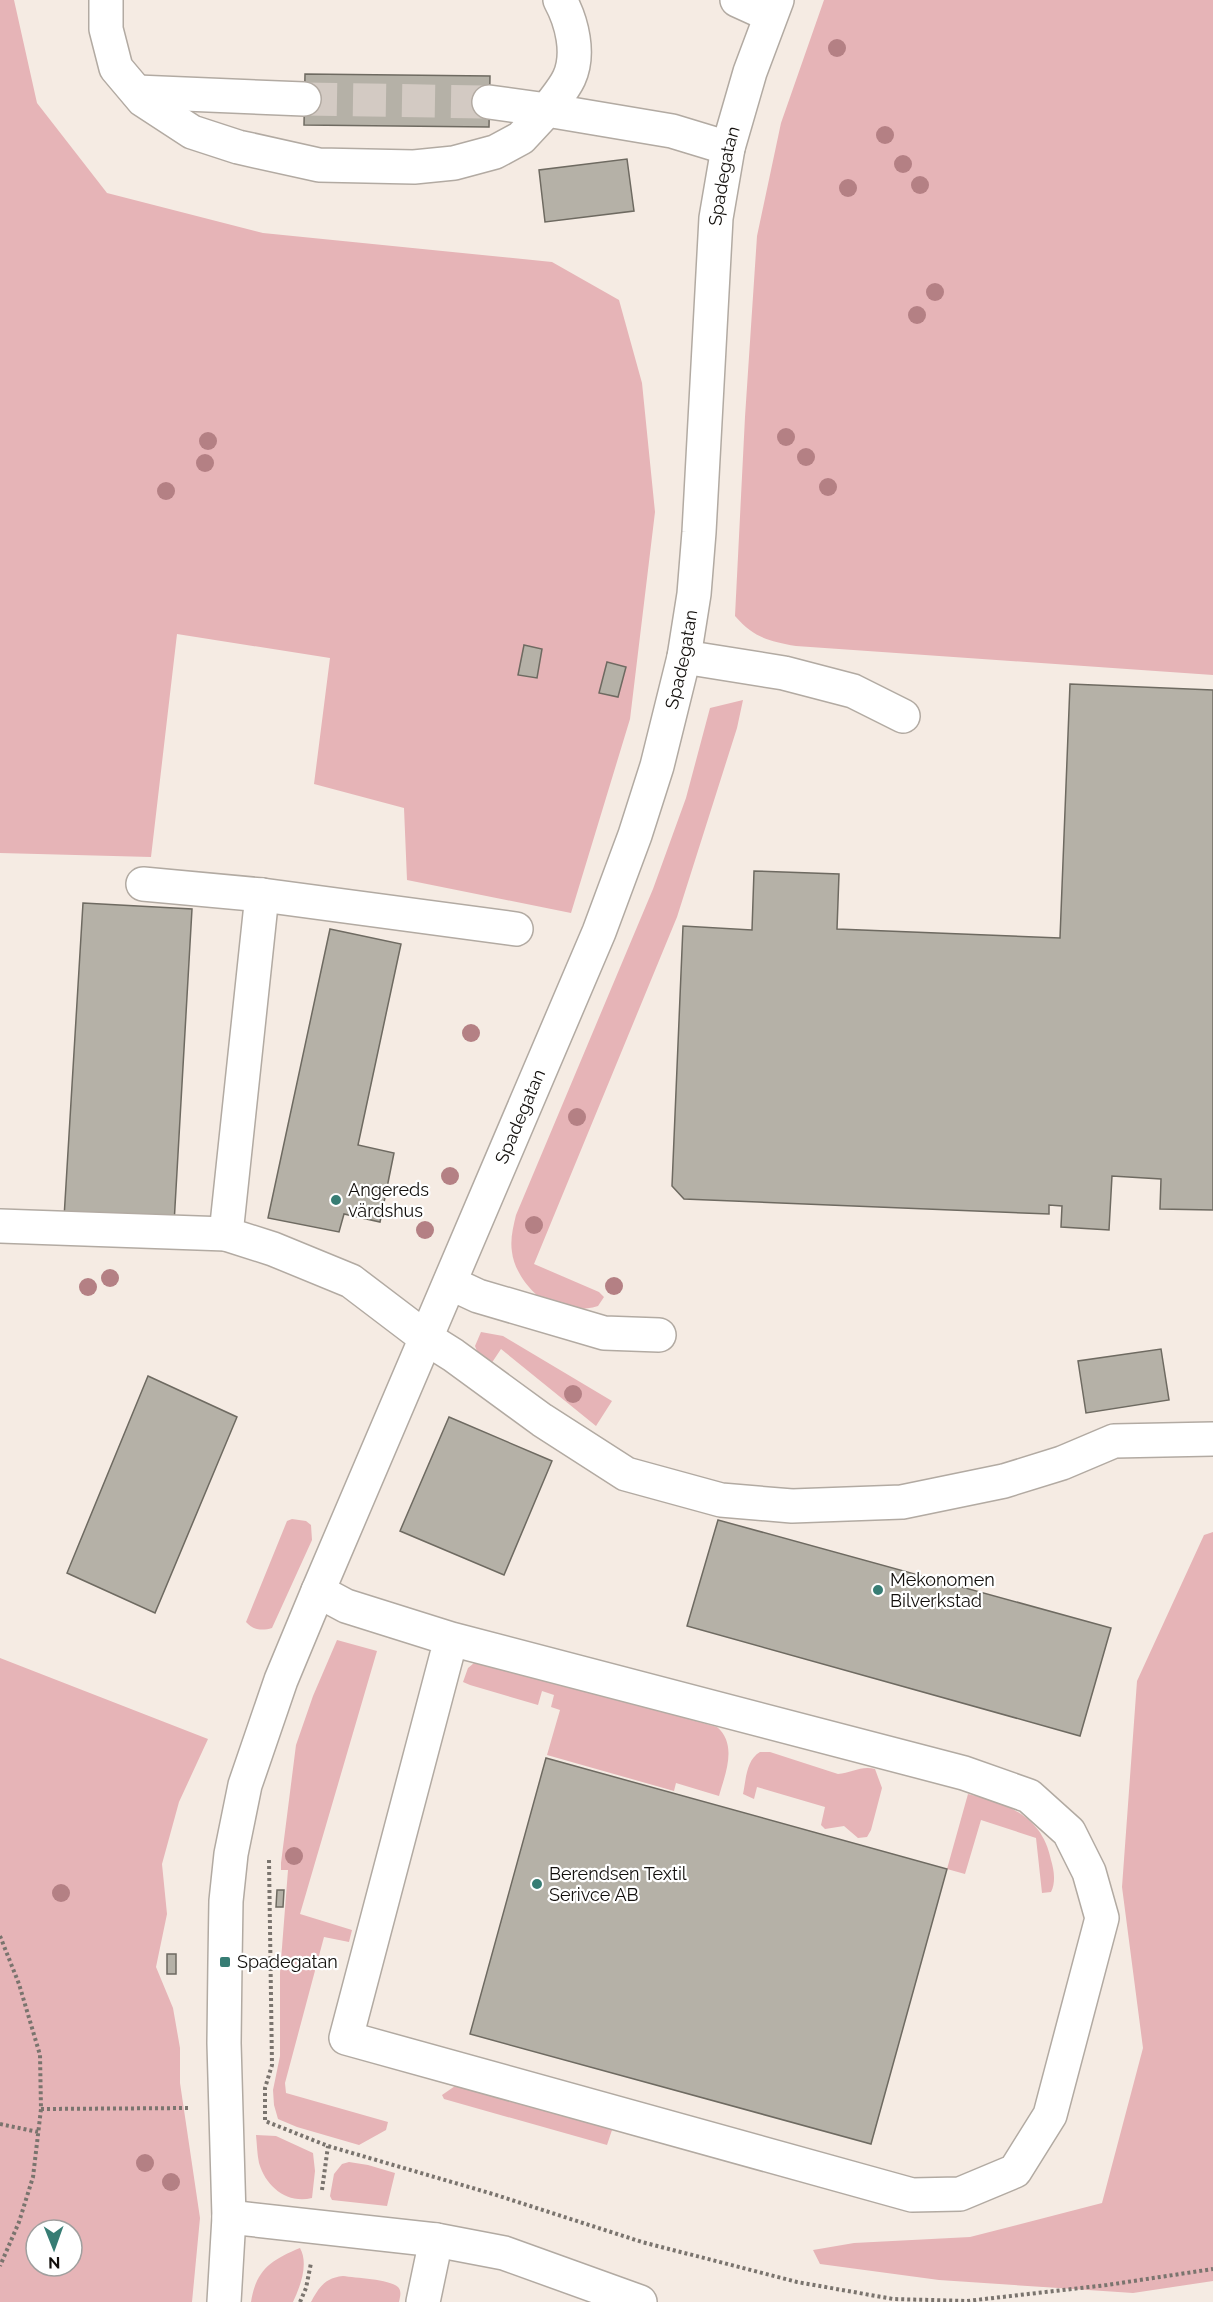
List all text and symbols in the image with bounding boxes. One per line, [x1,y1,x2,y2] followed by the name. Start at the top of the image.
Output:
[705,124,744,226] street label: Spadegatan
[661,608,701,711] street label: Spadegatan
[490,1066,549,1167] street label: Spadegatan
[348,1179,429,1221] place label: Angereds värdshus
[329,1193,343,1207] marker: Angereds värdshus
[890,1569,995,1611] place label: Mekonomen Bilverkstad
[871,1583,885,1597] marker: Mekonomen Bilverkstad
[549,1863,687,1905] place label: Berendsen Textil Serivce AB
[530,1877,544,1891] marker: Berendsen Textil Serivce AB
[237,1951,338,1972] place label: Spadegatan
[218,1955,232,1969] marker: Spadegatan
[24,2218,84,2278] north arrow
[48,2253,61,2272] text: N

